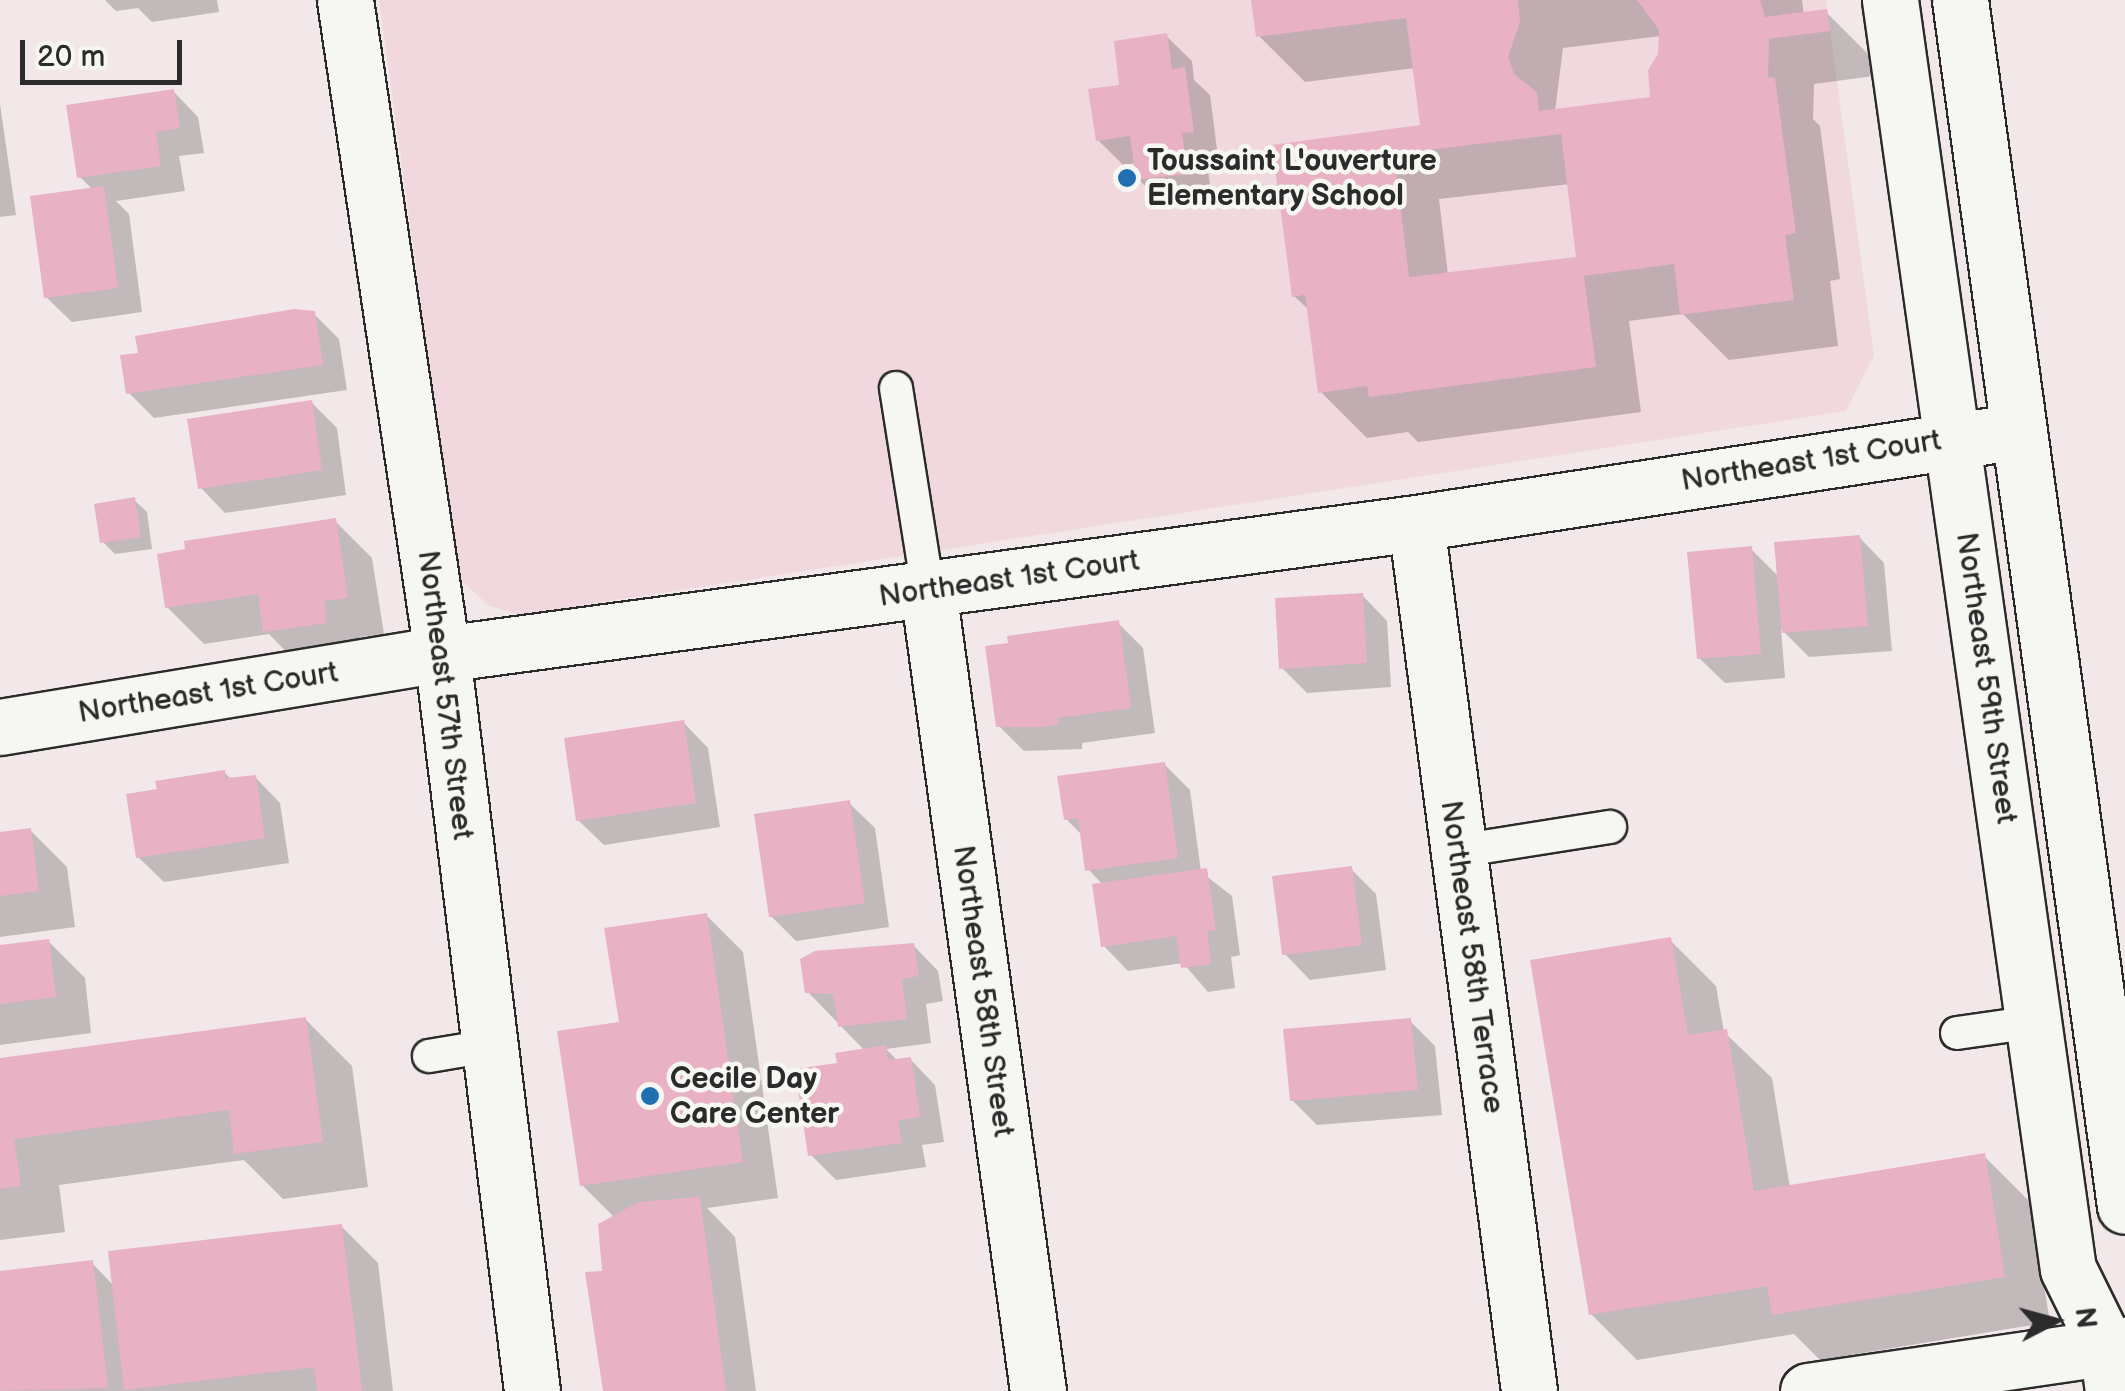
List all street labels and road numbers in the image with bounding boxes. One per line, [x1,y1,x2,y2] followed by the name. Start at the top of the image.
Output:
[1679,423,1943,499] street label: Northeast 1st Court
[1948,530,2024,826] street label: Northeast 59th Street
[877,543,1141,615] street label: Northeast 1st Court
[409,548,481,842] street label: Northeast 57th Street
[76,655,340,731] street label: Northeast 1st Court
[1432,798,1512,1116] street label: Northeast 58th Terrace
[945,843,1021,1139] street label: Northeast 58th Street

